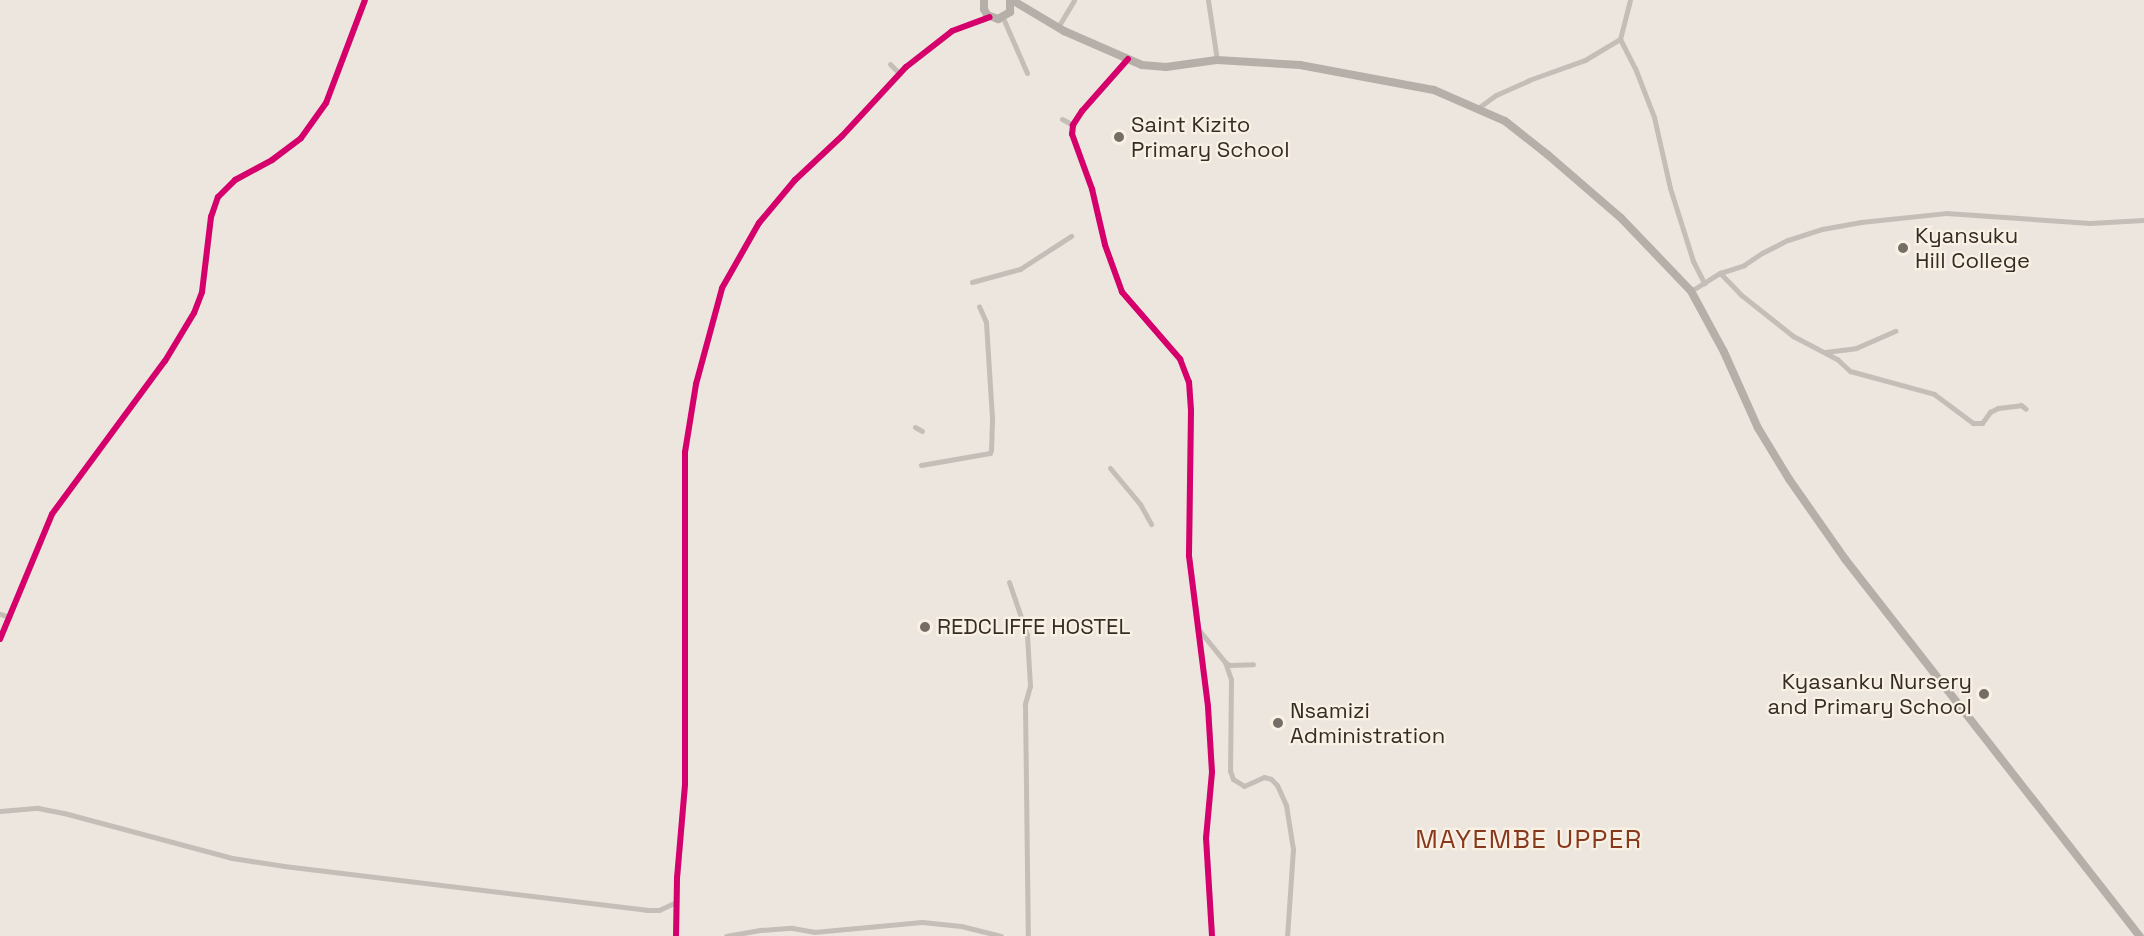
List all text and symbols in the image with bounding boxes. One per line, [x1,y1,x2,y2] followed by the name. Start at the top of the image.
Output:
[1131,111,1290,162] place label: Saint Kizito Primary School
[1112,130,1126,144] marker: Saint Kizito Primary School
[1915,222,2030,274] place label: Kyansuku Hill College
[1896,241,1910,255] marker: Kyansuku Hill College
[937,614,1130,640] place label: REDCLIFFE HOSTEL
[918,620,932,634] marker: REDCLIFFE HOSTEL
[1767,668,1972,720] place label: Kyasanku Nursery and Primary School
[1977,687,1991,701] marker: Kyasanku Nursery and Primary School
[1290,697,1445,748] place label: Nsamizi Administration
[1271,716,1285,730] marker: Nsamizi Administration
[1415,824,1643,856] district label: MAYEMBE UPPER

